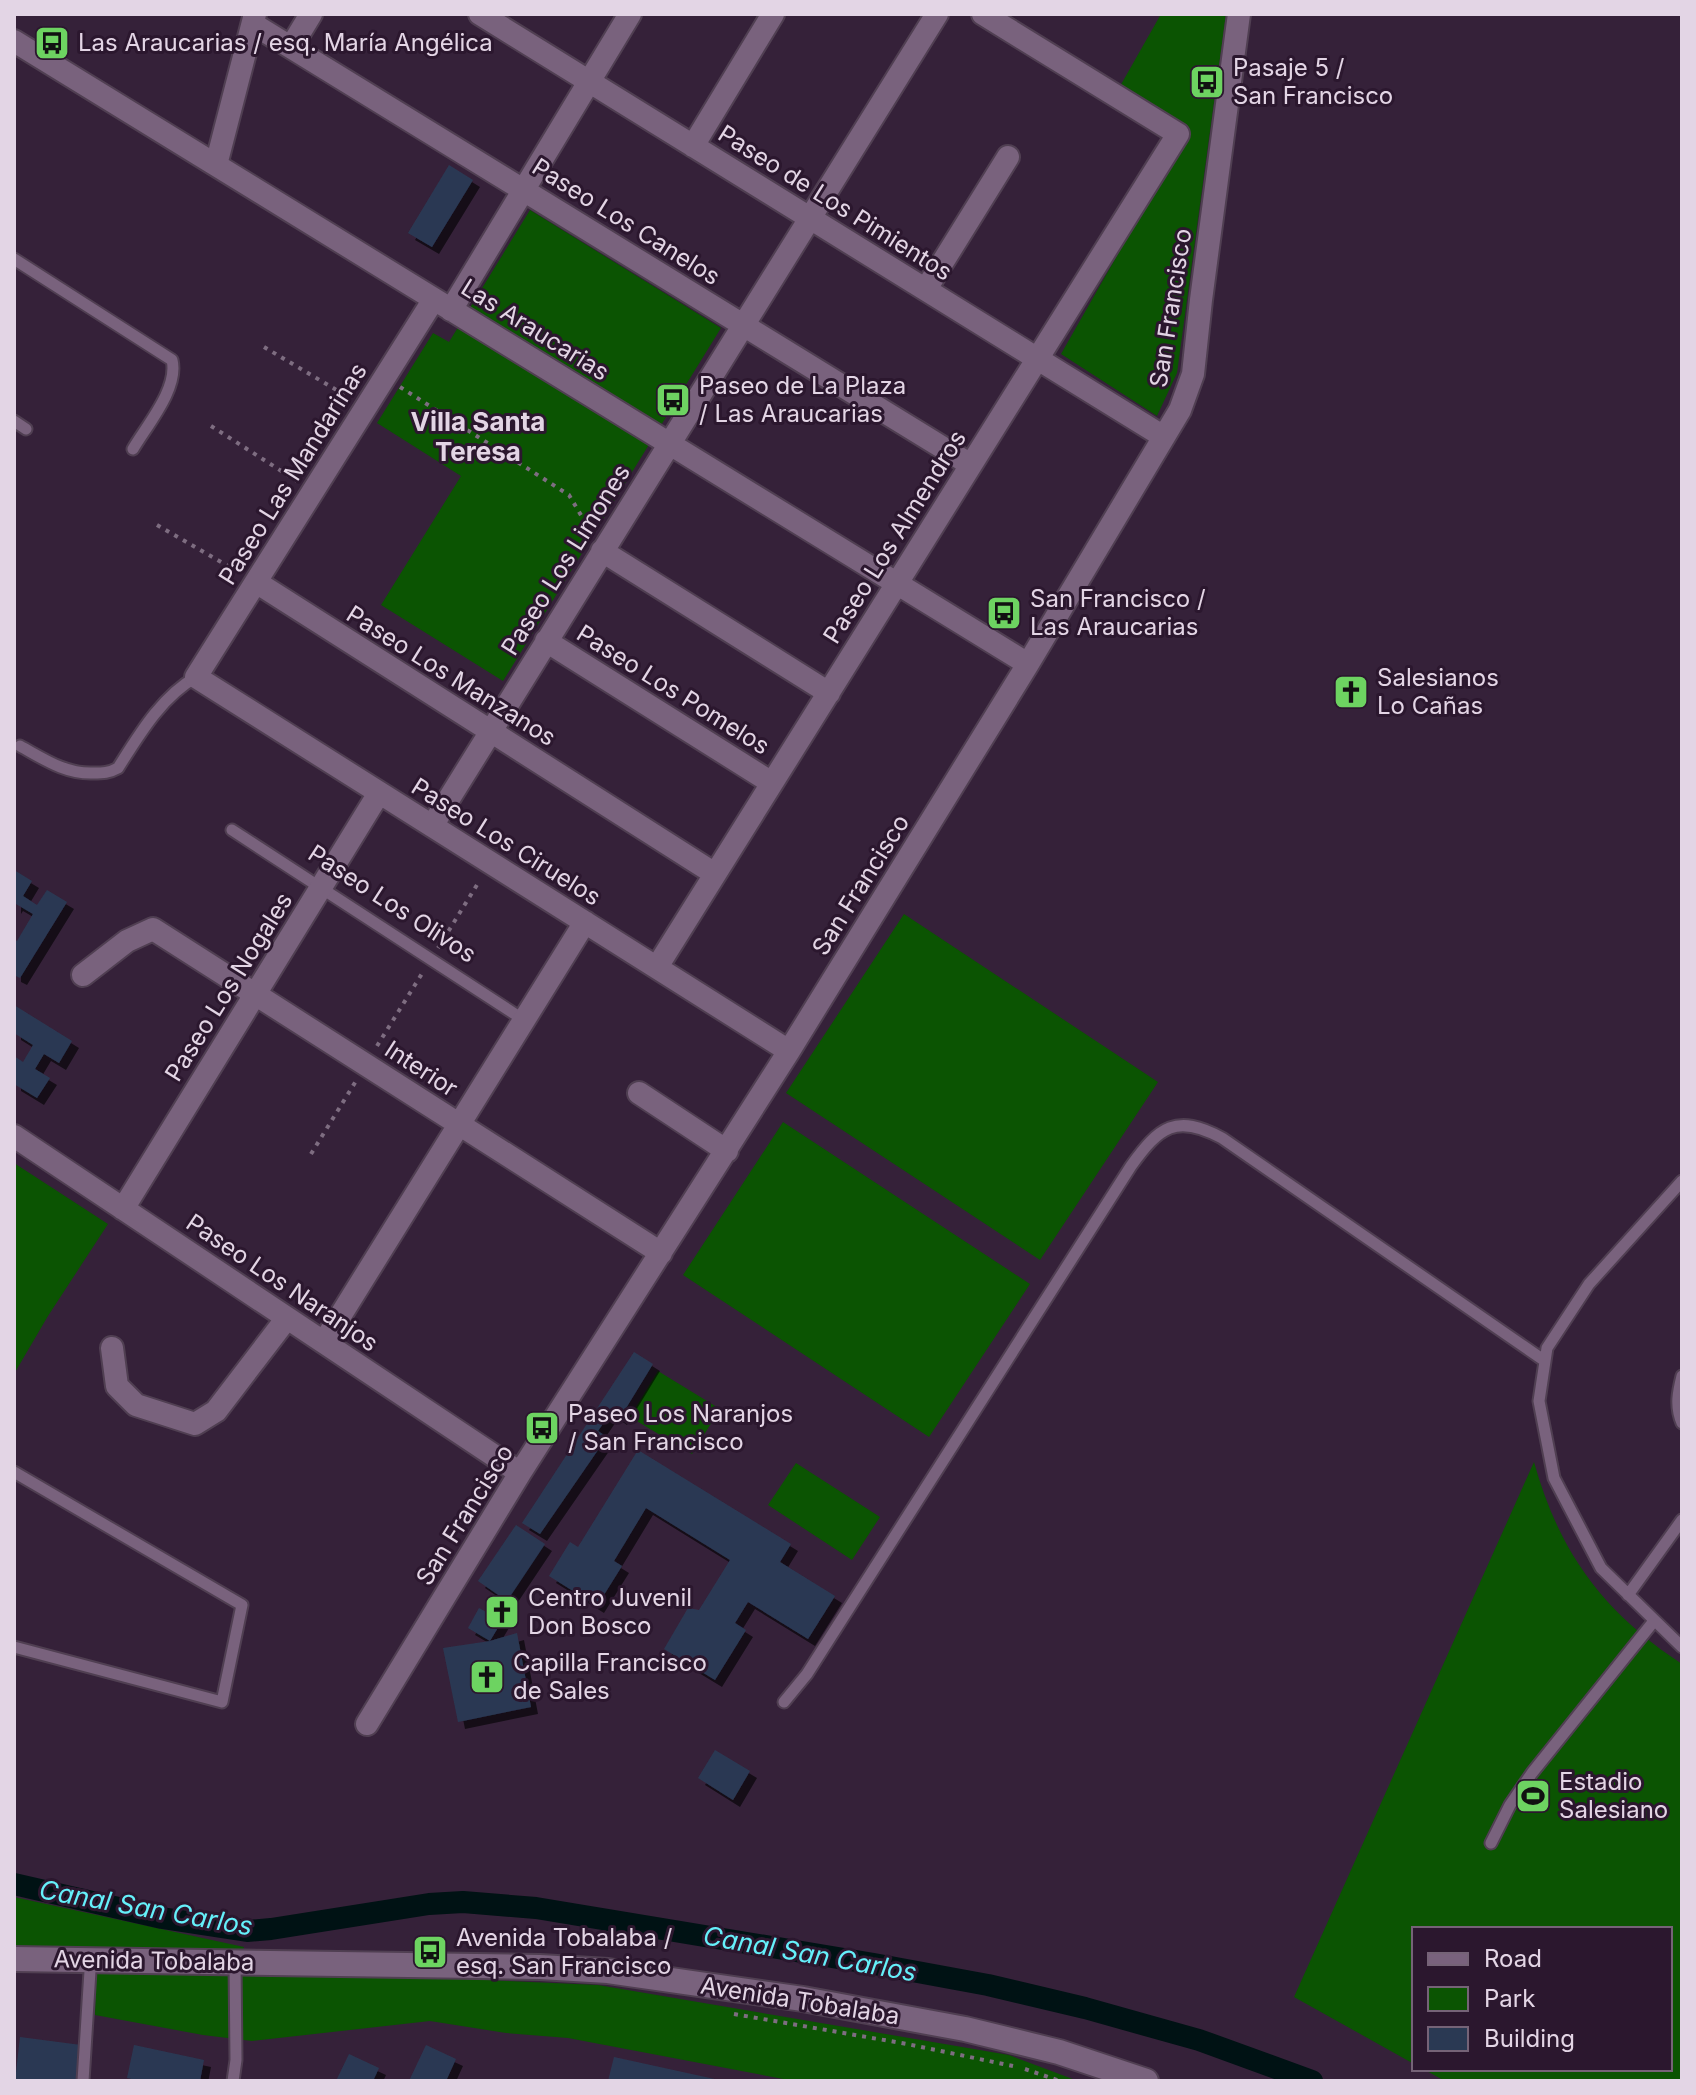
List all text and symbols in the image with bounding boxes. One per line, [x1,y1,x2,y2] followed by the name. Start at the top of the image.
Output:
[33,24,71,62] bus stop icon: Las Araucarias / esq. María Angélica
[78,28,493,57] place label: Las Araucarias / esq. María Angélica
[1233,53,1393,110] place label: Pasaje 5 / San Francisco
[1188,63,1226,101] bus stop icon: Pasaje 5 / San Francisco
[713,119,958,286] street label: Paseo de Los Pimientos
[527,152,726,291] street label: Paseo Los Canelos
[1144,227,1197,389] street label: San Francisco
[456,273,614,387] street label: Las Araucarias
[212,357,373,590] street label: Paseo Las Mandarinas
[699,371,906,428] place label: Paseo de La Plaza / Las Araucarias
[654,381,692,419] bus stop icon: Paseo de La Plaza / Las Araucarias
[411,406,545,467] district label: Villa Santa Teresa
[817,425,972,649] street label: Paseo Los Almendros
[495,459,636,661] street label: Paseo Los Limones
[1030,584,1206,641] place label: San Francisco / Las Araucarias
[985,594,1023,632] bus stop icon: San Francisco / Las Araucarias
[341,599,561,752] street label: Paseo Los Manzanos
[572,619,775,761] street label: Paseo Los Pomelos
[1377,663,1499,720] place label: Salesianos Lo Cañas
[1332,673,1370,711] church icon: Salesianos Lo Cañas
[406,772,606,911] street label: Paseo Los Ciruelos
[806,809,915,960] street label: San Francisco
[303,839,482,969] street label: Paseo Los Olivos
[159,887,298,1086] street label: Paseo Los Nogales
[379,1034,463,1103] street label: Interior
[181,1208,384,1358] street label: Paseo Los Naranjos
[568,1399,793,1456] place label: Paseo Los Naranjos / San Francisco
[523,1409,561,1447] bus stop icon: Paseo Los Naranjos / San Francisco
[410,1439,519,1590] street label: San Francisco
[528,1583,692,1640] place label: Centro Juvenil Don Bosco
[483,1593,521,1631] church icon: Centro Juvenil Don Bosco
[513,1648,707,1705] place label: Capilla Francisco de Sales
[468,1658,506,1696] church icon: Capilla Francisco de Sales
[1559,1767,1668,1824] place label: Estadio Salesiano
[1514,1777,1552,1815] sports icon: Estadio Salesiano
[37,1873,255,1942] water label: Canal San Carlos
[701,1919,919,1988] water label: Canal San Carlos
[456,1923,673,1980] place label: Avenida Tobalaba / esq. San Francisco
[1412,1927,1672,2071] legend
[411,1933,449,1971] bus stop icon: Avenida Tobalaba / esq. San Francisco
[53,1944,255,1977] street label: Avenida Tobalaba
[1484,1944,1542,1973] text: Road
[699,1970,902,2031] street label: Avenida Tobalaba
[1484,1984,1535,2013] text: Park
[1484,2024,1575,2053] text: Building

